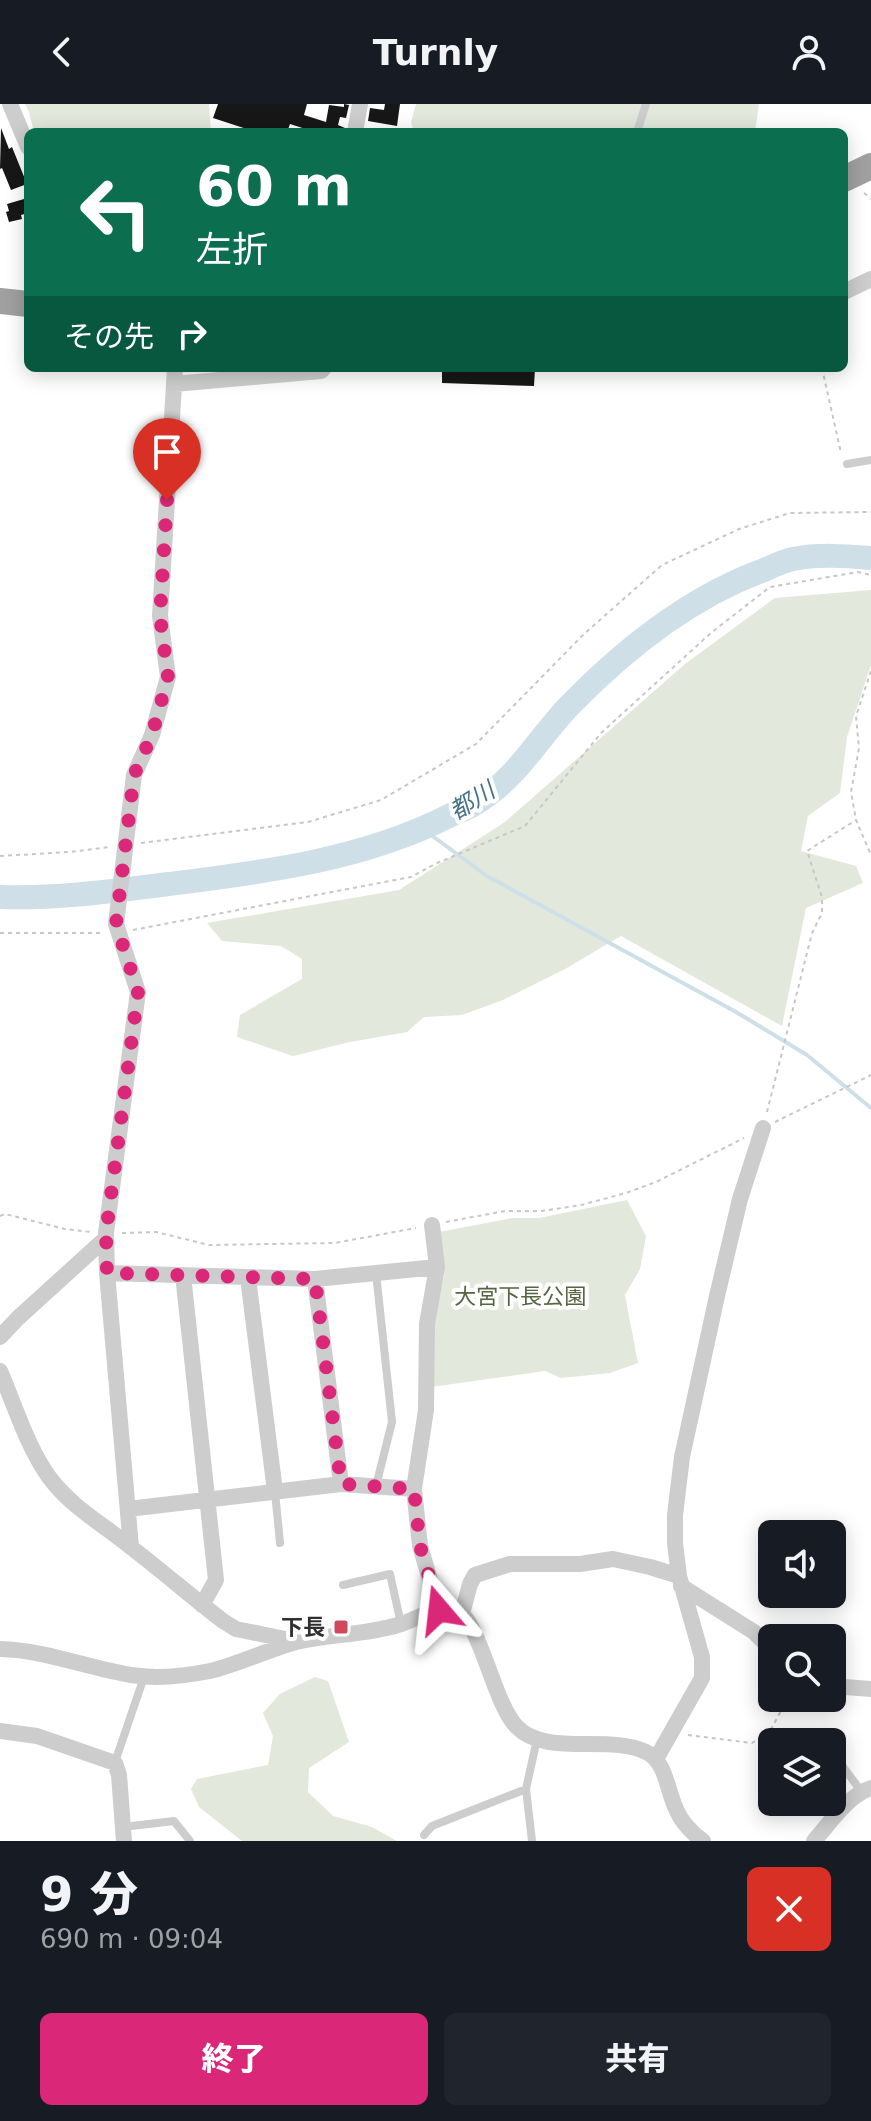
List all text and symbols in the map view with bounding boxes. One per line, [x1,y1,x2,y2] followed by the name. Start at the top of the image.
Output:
[40,30,84,74] icon: back
[787,30,831,74] icon: person
[373,32,498,73] text: Turnly
[196,153,352,218] text: 60 m
[64,160,168,264] icon: left
[196,229,268,270] text: 左折
[170,312,214,356] icon: right
[64,319,154,354] text: その先
[133,418,201,500] pin
[145,430,189,474] icon: arrive
[444,775,502,826] water label: 都川
[454,1284,586,1309] park label: 大宮下長公園
[758,1520,846,1816] map controls
[758,1520,846,1608] button: sound
[397,1568,481,1652] position arrow
[281,1615,325,1640] place label: 下長
[332,1618,350,1636] marker: 下長
[758,1624,846,1712] button: search
[758,1728,846,1816] button: layers
[40,1866,138,1922] text: 9 分
[747,1867,831,1951] button: close
[40,1924,223,1954] text: 690 m · 09:04
[40,2013,428,2105] button: 終了
[444,2013,831,2105] button: 共有

